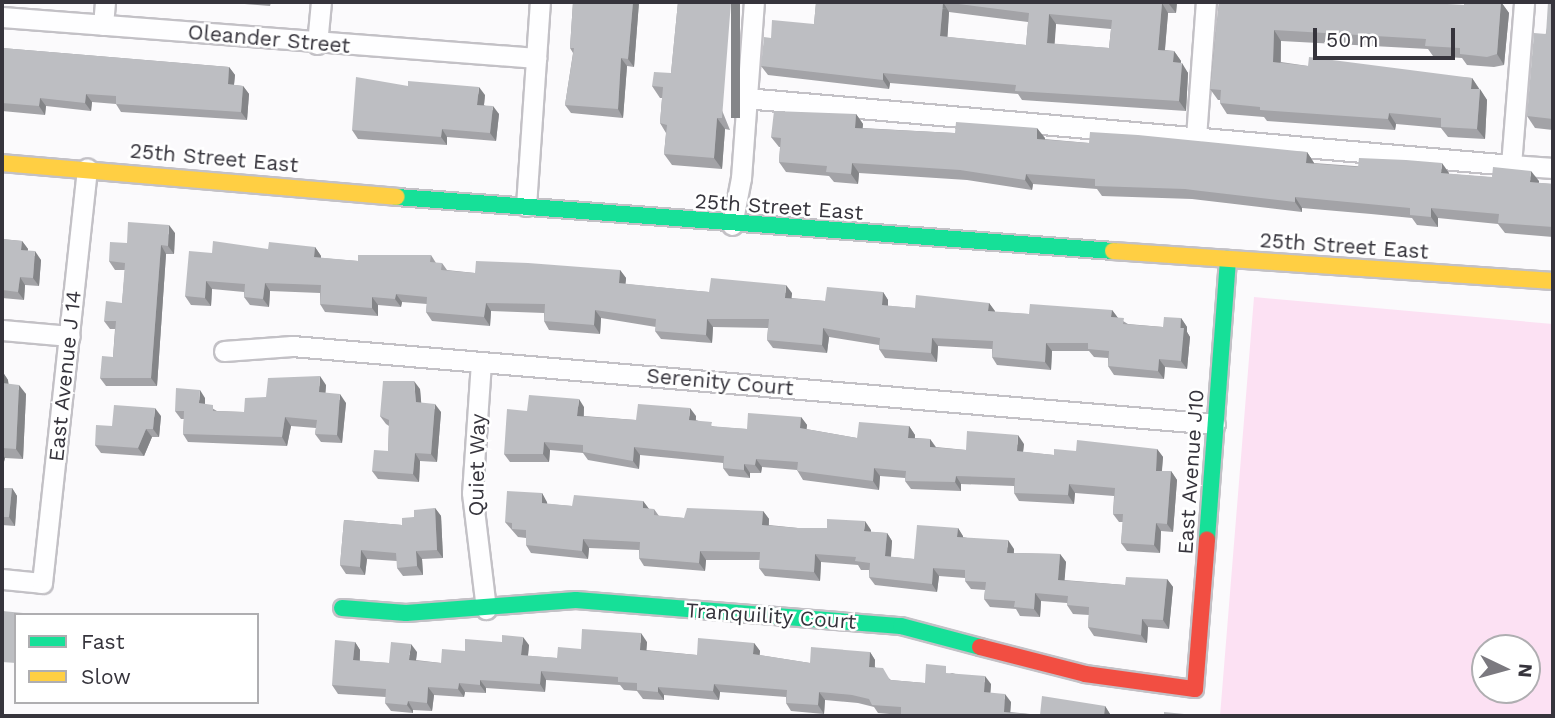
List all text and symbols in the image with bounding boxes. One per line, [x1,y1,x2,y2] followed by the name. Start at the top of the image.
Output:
[1317,14,1459,58] scale bar
[187,19,351,59] street label: Oleander Street
[1326,27,1378,52] text: 50 m
[129,138,299,178] street label: 25th Street East
[694,189,864,225] street label: 25th Street East
[1259,228,1429,264] street label: 25th Street East
[43,288,87,464] street label: East Avenue J 14
[645,363,795,401] street label: Serenity Court
[1173,388,1209,556] street label: East Avenue J10
[463,413,491,517] street label: Quiet Way
[685,597,857,635] street label: Tranquility Court
[14,613,259,704] legend
[81,629,125,654] text: Fast
[1471,634,1541,704] north arrow
[1513,663,1537,679] text: N
[81,664,131,689] text: Slow

